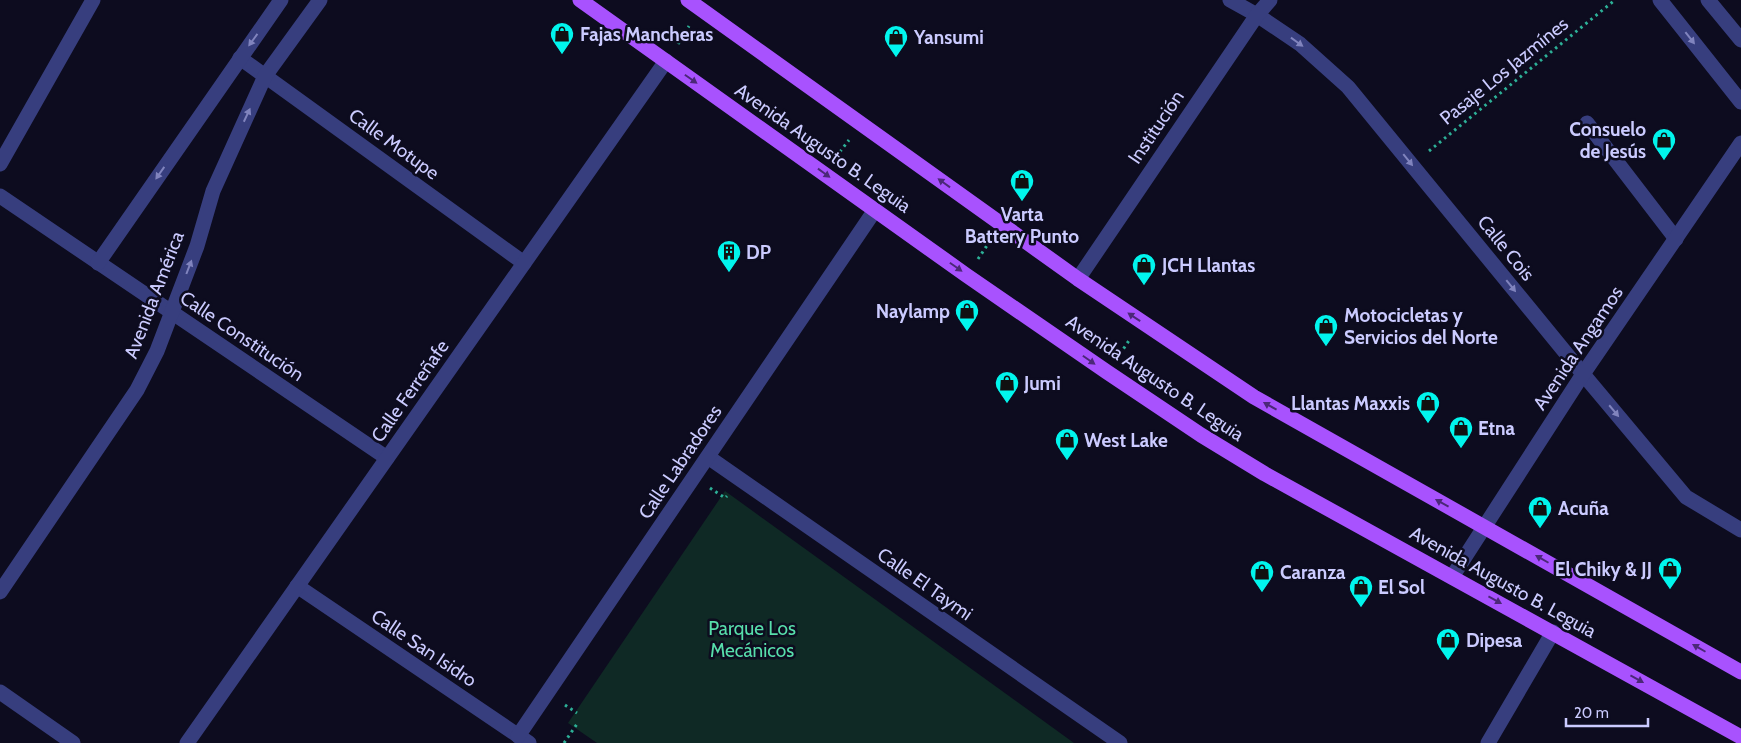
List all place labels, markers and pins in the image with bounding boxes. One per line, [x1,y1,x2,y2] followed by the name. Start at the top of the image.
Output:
[549,21,575,55] shop icon: Fajas Mancheras
[580,23,713,46] place label: Fajas Mancheras
[883,24,909,58] shop icon: Yansumi
[913,26,984,49] place label: Yansumi
[1569,118,1646,163] place label: Consuelo de Jesús
[1651,127,1677,161] shop icon: Consuelo de Jesús
[1009,168,1035,202] shop icon: Varta Battery Punto
[965,203,1079,248] place label: Varta Battery Punto
[716,239,742,273] building icon: DP
[746,241,771,264] place label: DP
[1131,252,1157,286] shop icon: JCH Llantas
[1161,254,1255,277] place label: JCH Llantas
[954,298,980,332] shop icon: Naylamp
[876,300,950,323] place label: Naylamp
[1344,304,1498,349] place label: Motocicletas y Servicios del Norte
[1313,313,1339,347] shop icon: Motocicletas y Servicios del Norte
[994,370,1020,404] shop icon: Jumi
[1023,372,1061,395] place label: Jumi
[1415,390,1441,424] shop icon: Llantas Maxxis
[1291,392,1410,415] place label: Llantas Maxxis
[1448,415,1474,449] shop icon: Etna
[1478,417,1516,440] place label: Etna
[1054,427,1080,461] shop icon: West Lake
[1084,429,1168,452] place label: West Lake
[1527,495,1553,529] shop icon: Acuña
[1558,497,1609,520] place label: Acuña
[1657,556,1683,590] shop icon: El Chiky & JJ
[1555,558,1652,581] place label: El Chiky & JJ
[1249,559,1275,593] shop icon: Caranza
[1280,561,1346,584] place label: Caranza
[1348,574,1374,608] shop icon: El Sol
[1378,576,1425,599] place label: El Sol
[1435,627,1461,661] shop icon: Dipesa
[1466,629,1523,652] place label: Dipesa

